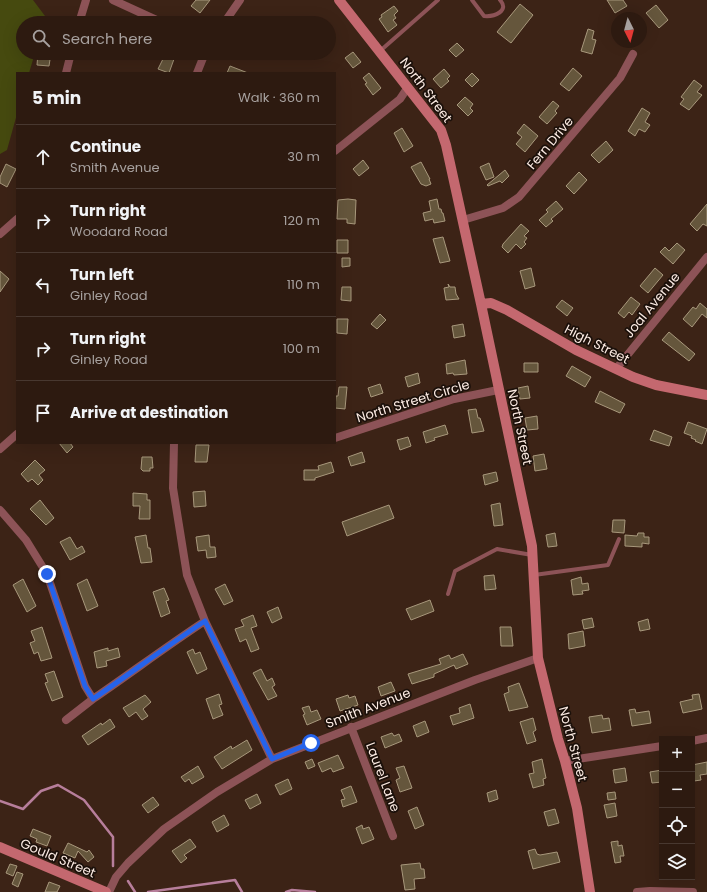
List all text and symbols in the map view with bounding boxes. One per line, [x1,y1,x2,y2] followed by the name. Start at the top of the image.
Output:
[611,12,647,48] north arrow
[16,16,336,60] search box
[30,27,52,49] icon: search
[62,28,152,49] text: Search here
[395,54,457,127] street label: North Street
[32,86,81,110] text: 5 min
[238,88,320,107] text: Walk · 360 m
[522,112,578,174] street label: Fern Drive
[70,136,141,157] text: Continue
[32,146,54,168] icon: ahead
[287,147,320,166] text: 30 m
[70,158,160,177] text: Smith Avenue
[70,200,146,221] text: Turn right
[32,210,54,232] icon: right
[283,211,320,230] text: 120 m
[70,222,168,241] text: Woodard Road
[70,264,134,285] text: Turn left
[620,268,684,342] street label: Joal Avenue
[32,274,54,296] icon: left
[287,275,320,294] text: 110 m
[70,286,147,305] text: Ginley Road
[561,319,633,369] street label: High Street
[70,328,146,349] text: Turn right
[32,338,54,360] icon: right
[283,339,320,358] text: 100 m
[70,350,147,369] text: Ginley Road
[354,375,472,427] street label: North Street Circle
[503,387,537,467] street label: North Street
[32,402,54,424] icon: arrive
[70,402,228,423] text: Arrive at destination
[38,565,56,583] route end
[323,683,413,733] street label: Smith Avenue
[554,704,592,784] street label: North Street
[302,734,320,752] route start
[659,736,695,880] map controls
[659,736,695,772] button: +
[361,739,405,815] street label: Laurel Lane
[659,772,695,808] button: −
[659,808,695,844] button: locate
[17,834,99,883] street label: Gould Street
[659,844,695,880] button: layers

